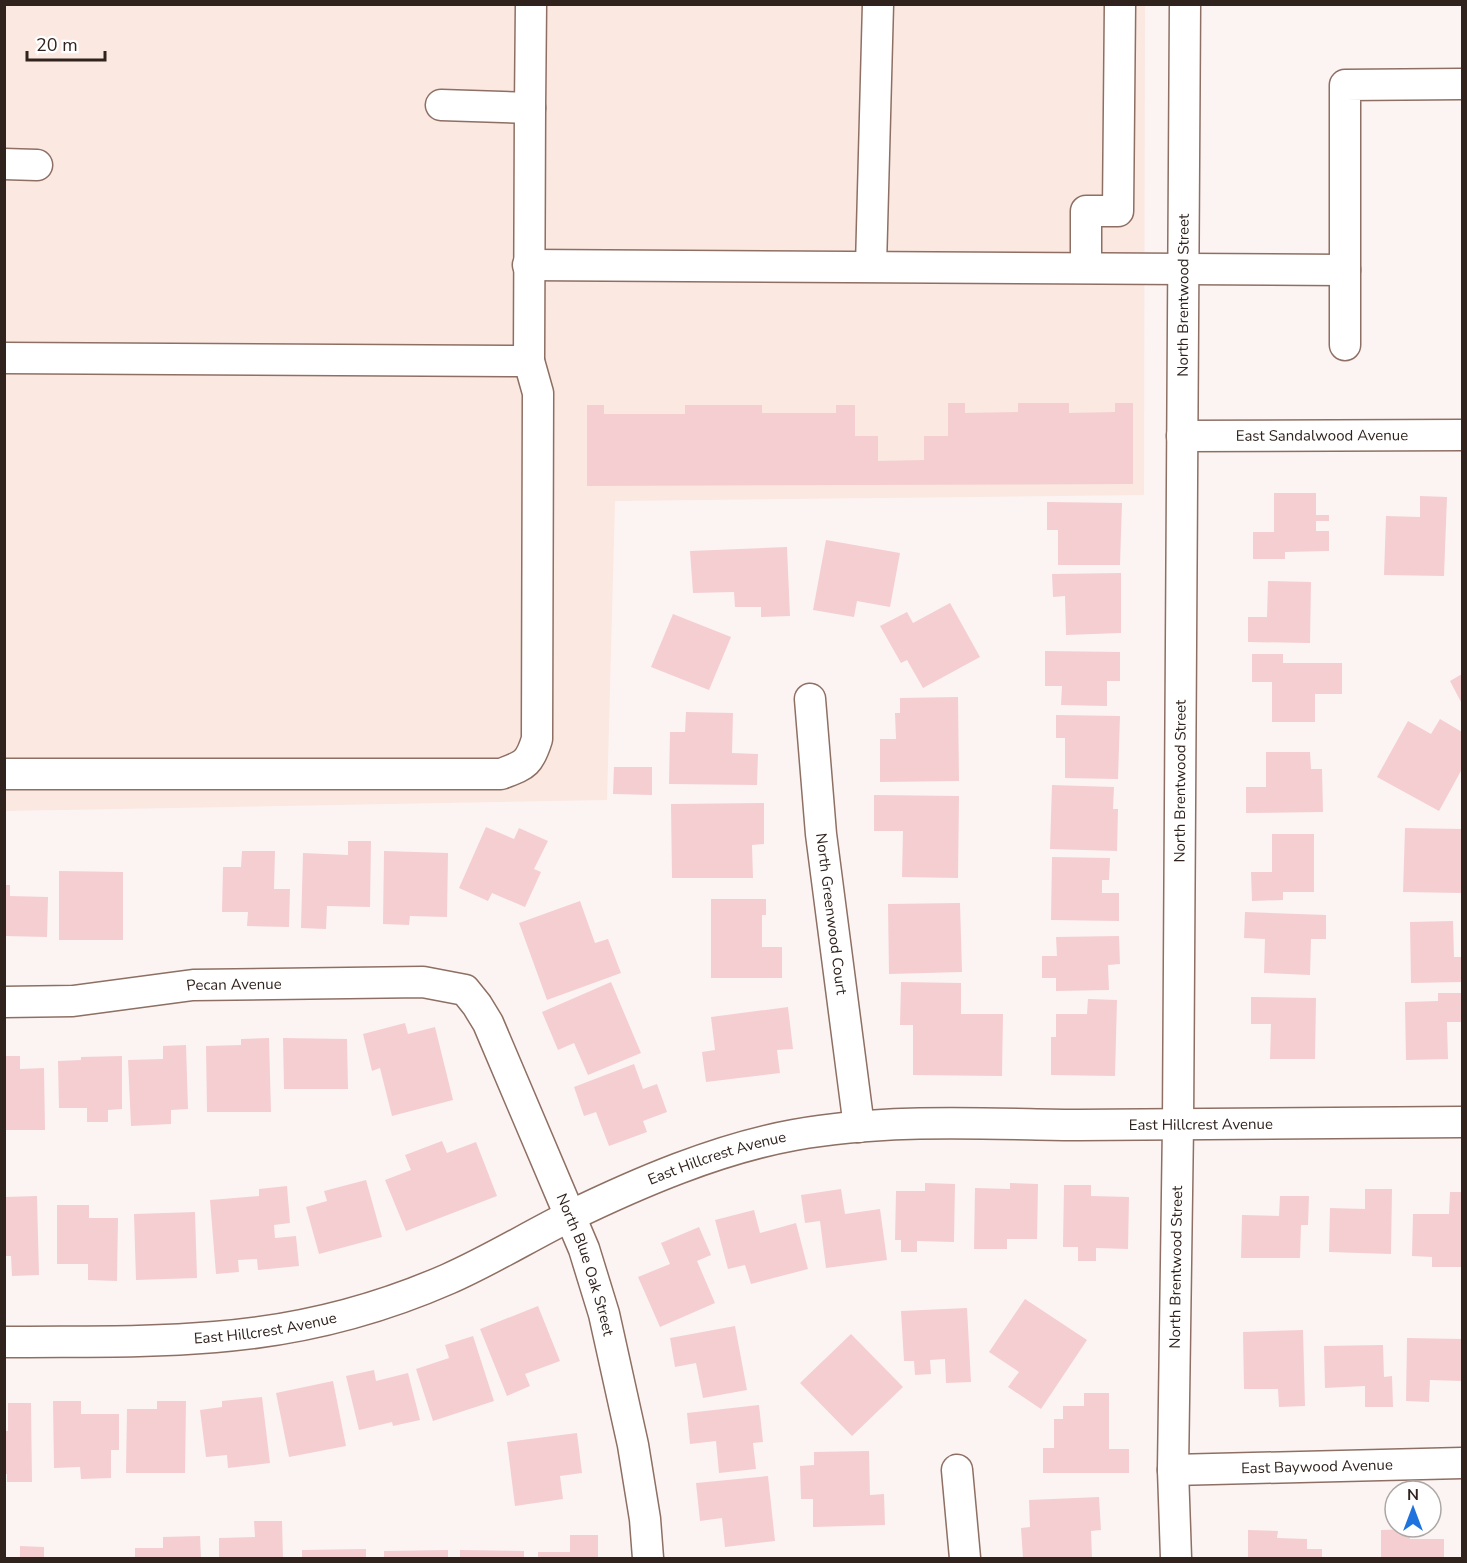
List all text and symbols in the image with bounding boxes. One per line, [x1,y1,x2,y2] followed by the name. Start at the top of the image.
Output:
[27,24,105,62] scale bar
[36,33,78,57] text: 20 m
[1173,213,1194,377] street label: North Brentwood Street
[1236,425,1408,446] street label: East Sandalwood Avenue
[1170,699,1191,863] street label: North Brentwood Street
[811,832,852,997] street label: North Greenwood Court
[185,974,282,996] street label: Pecan Avenue
[1129,1114,1273,1135] street label: East Hillcrest Avenue
[645,1127,788,1190] street label: East Hillcrest Avenue
[1165,1185,1187,1349] street label: North Brentwood Street
[552,1190,619,1338] street label: North Blue Oak Street
[193,1307,339,1349] street label: East Hillcrest Avenue
[1241,1455,1393,1478] street label: East Baywood Avenue
[1383,1479,1443,1539] north arrow
[1407,1484,1419,1506] text: N

